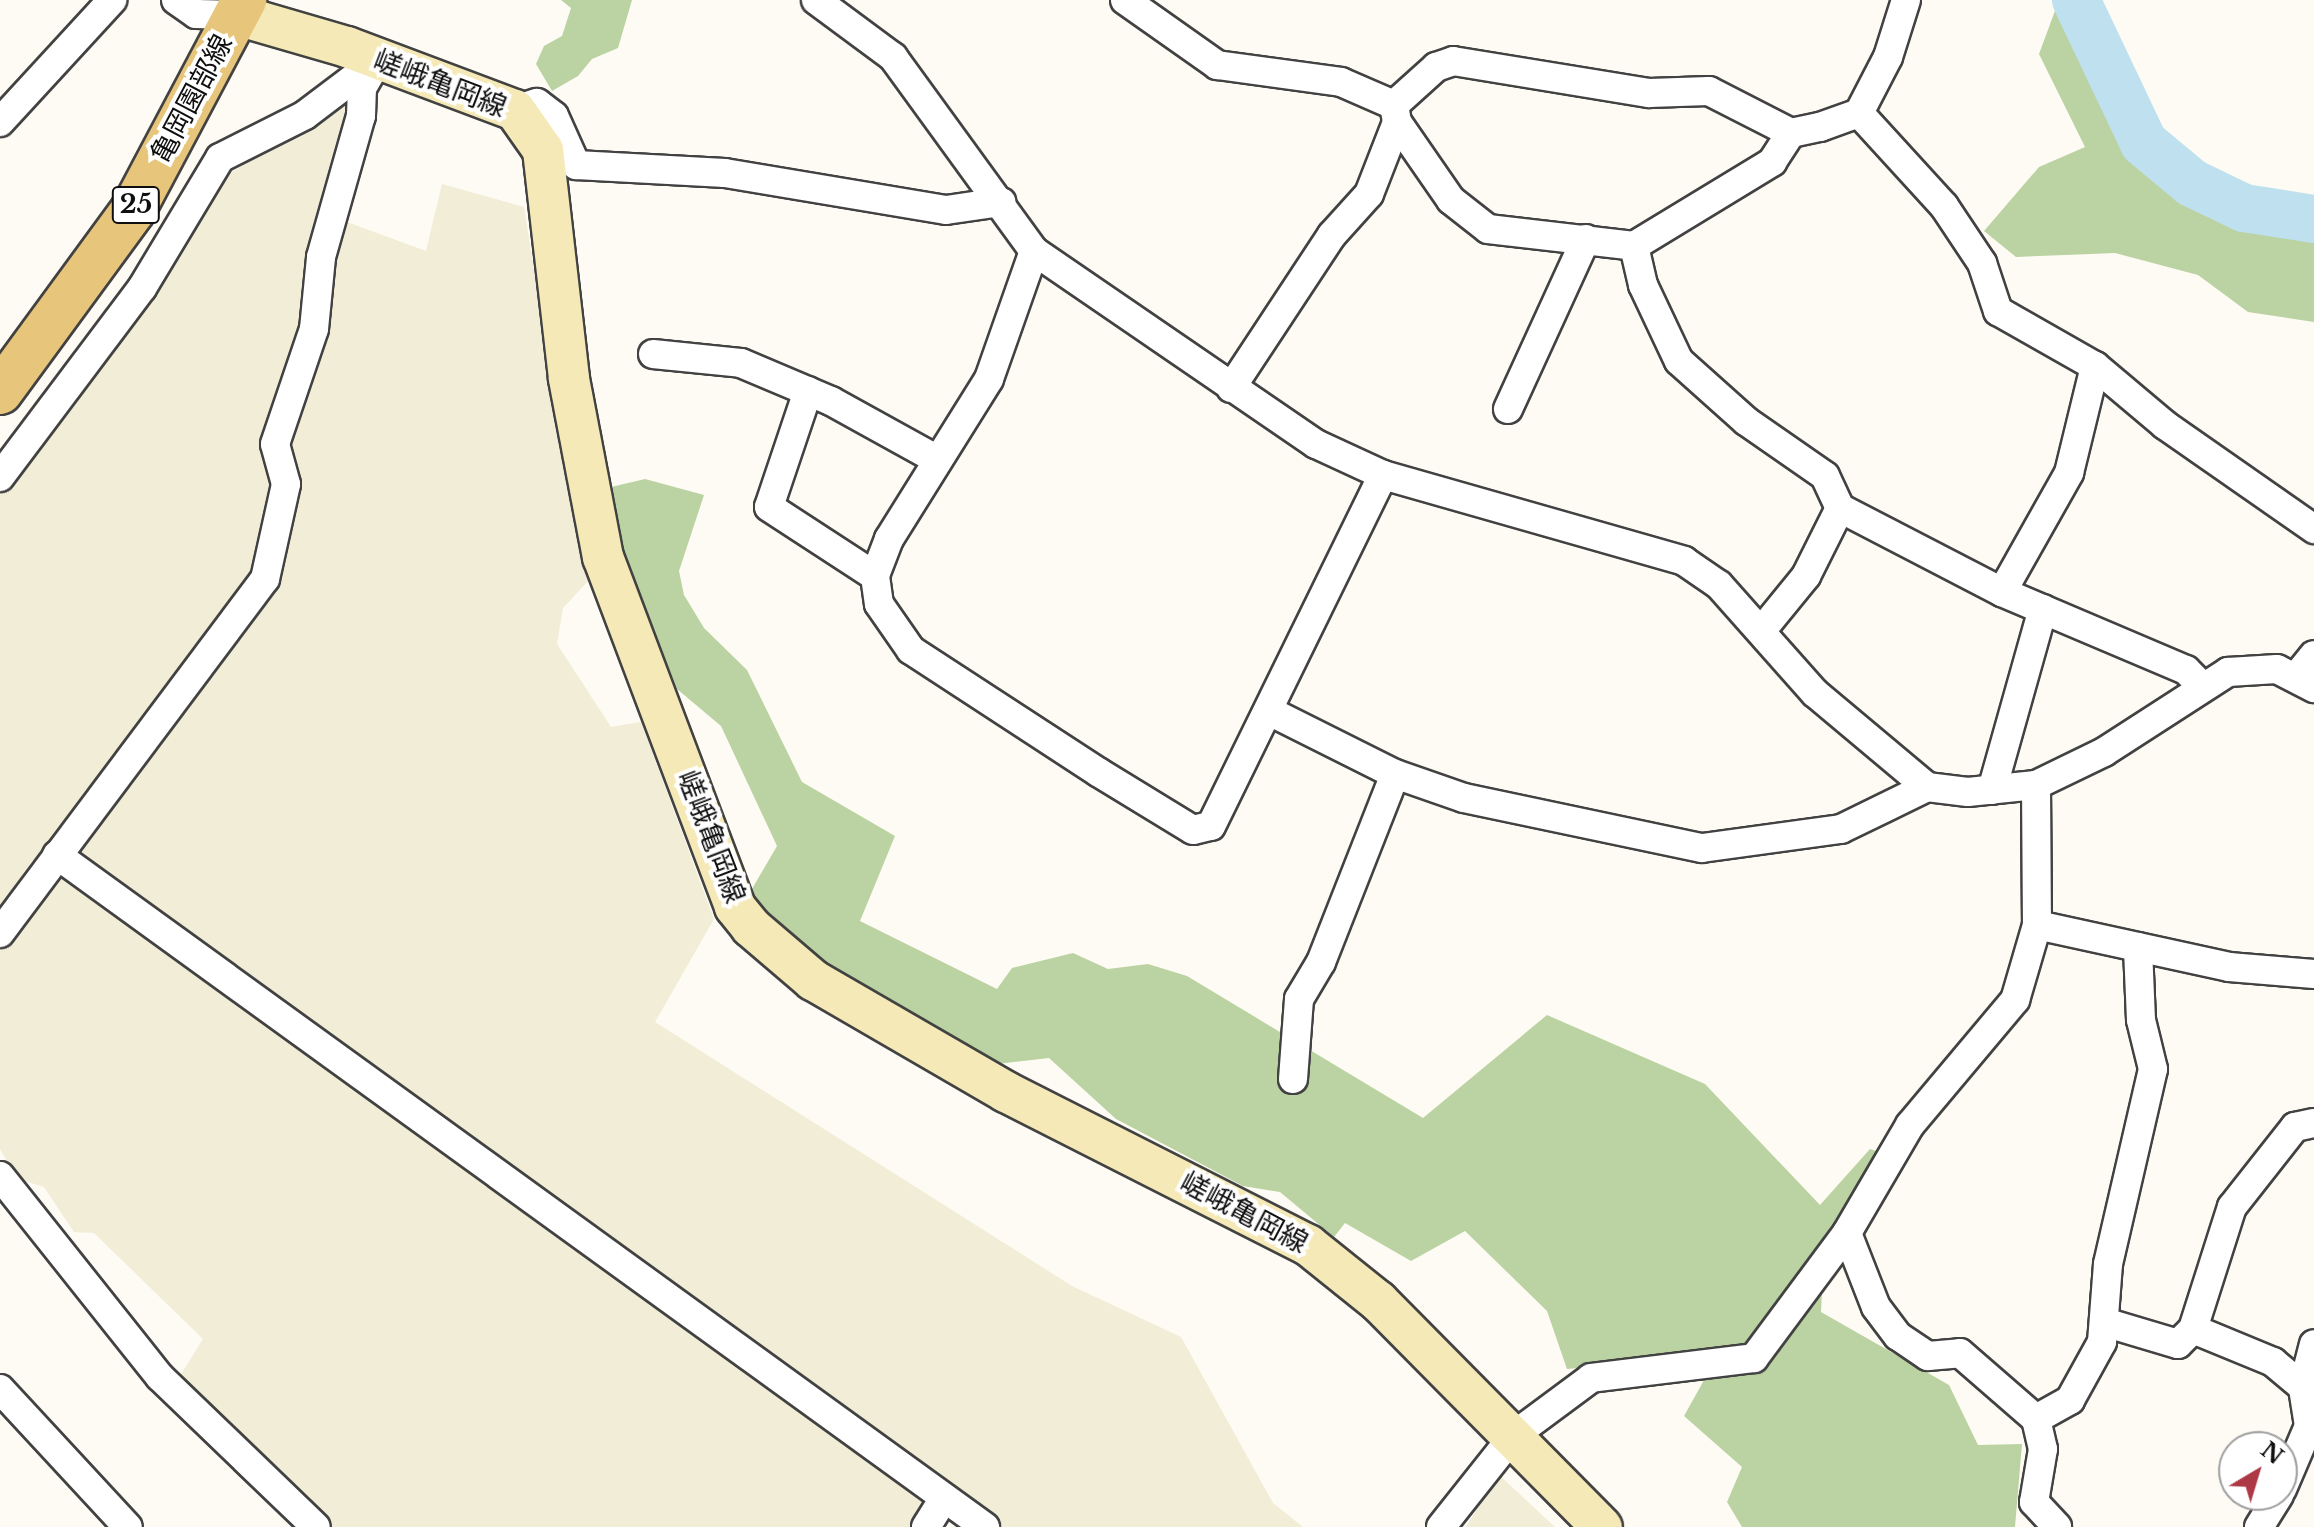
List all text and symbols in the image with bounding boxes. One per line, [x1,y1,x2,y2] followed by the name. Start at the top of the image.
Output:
[144,29,240,169] street label: 亀岡園部線
[369,43,511,125] street label: 嵯峨亀岡線
[110,183,162,227] road number: 25
[670,766,752,908] street label: 嵯峨亀岡線
[1174,1165,1314,1261] street label: 嵯峨亀岡線
[2218,1431,2298,1511] north arrow
[2255,1436,2288,1470] text: N

